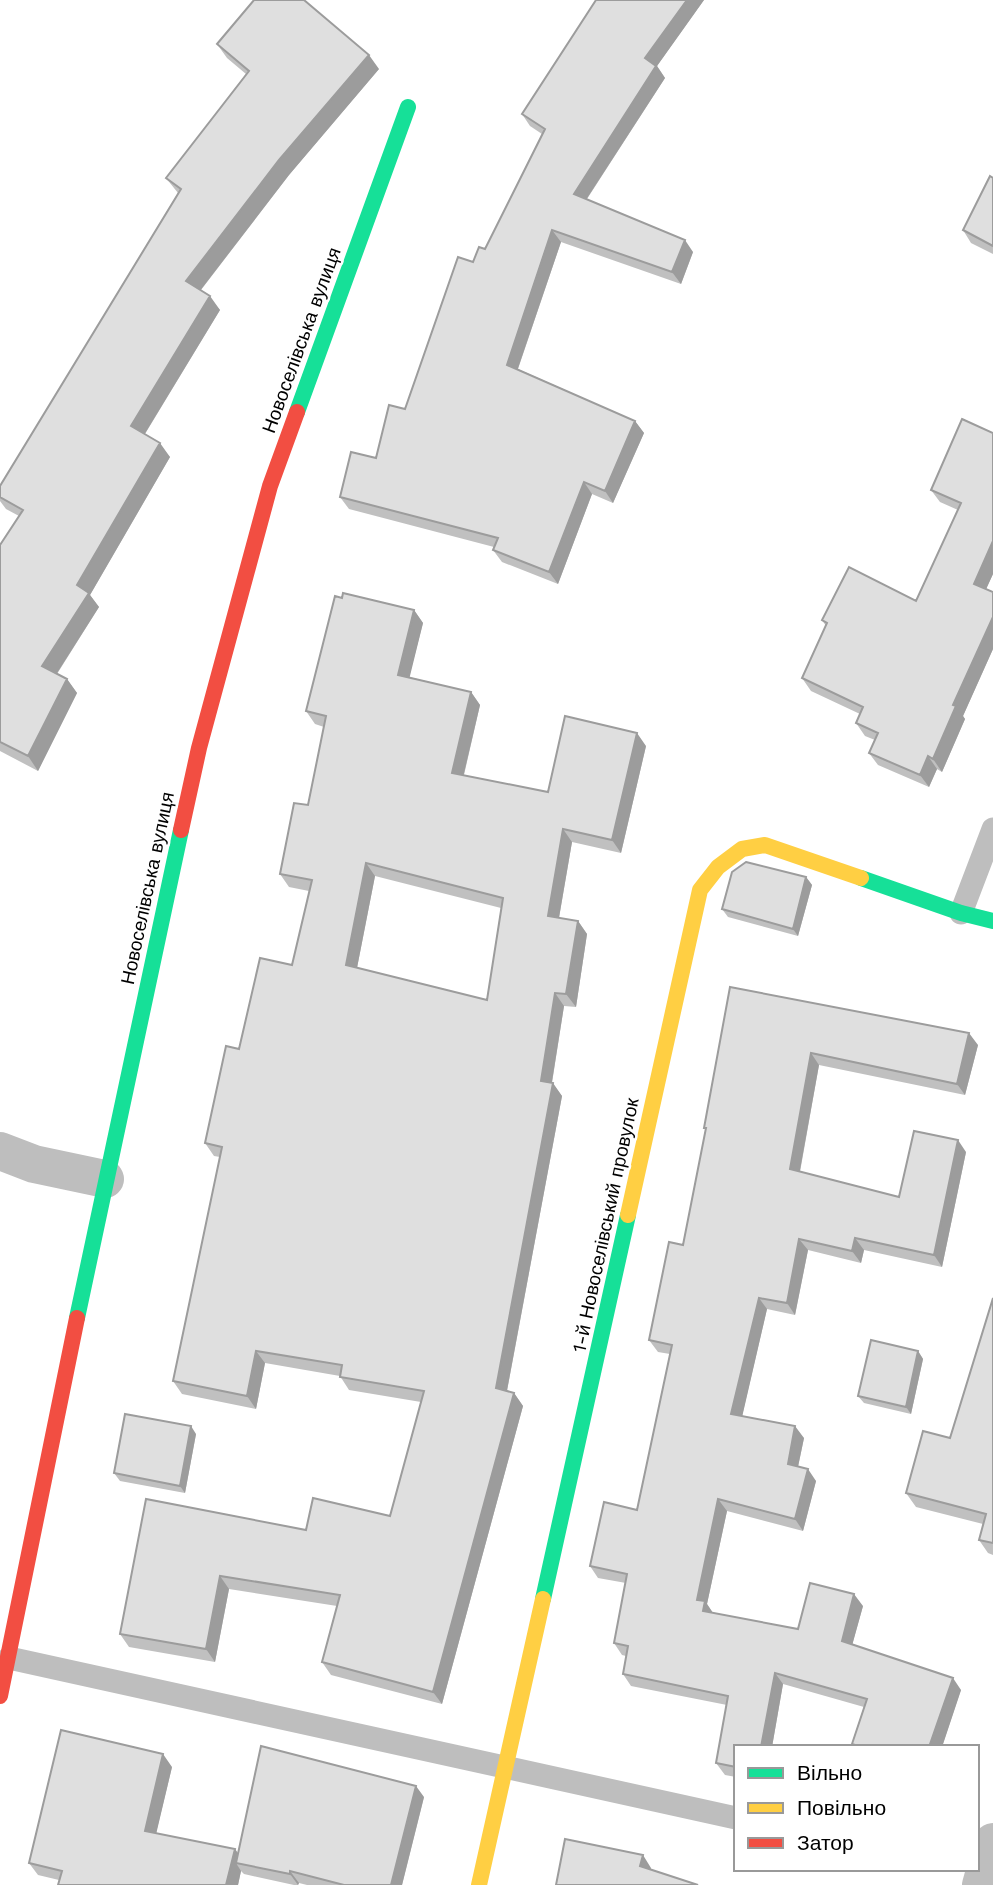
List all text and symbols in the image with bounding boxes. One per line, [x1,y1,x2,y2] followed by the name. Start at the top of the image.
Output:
[257,244,346,436] street label: Новоселівська вулиця
[116,790,179,986] street label: Новоселівська вулиця
[567,1095,644,1354] street label: 1-й Новоселівський провулок
[734,1745,979,1871] legend
[797,1760,862,1785] text: Вільно
[797,1795,886,1820] text: Повільно
[797,1830,854,1855] text: Затор

